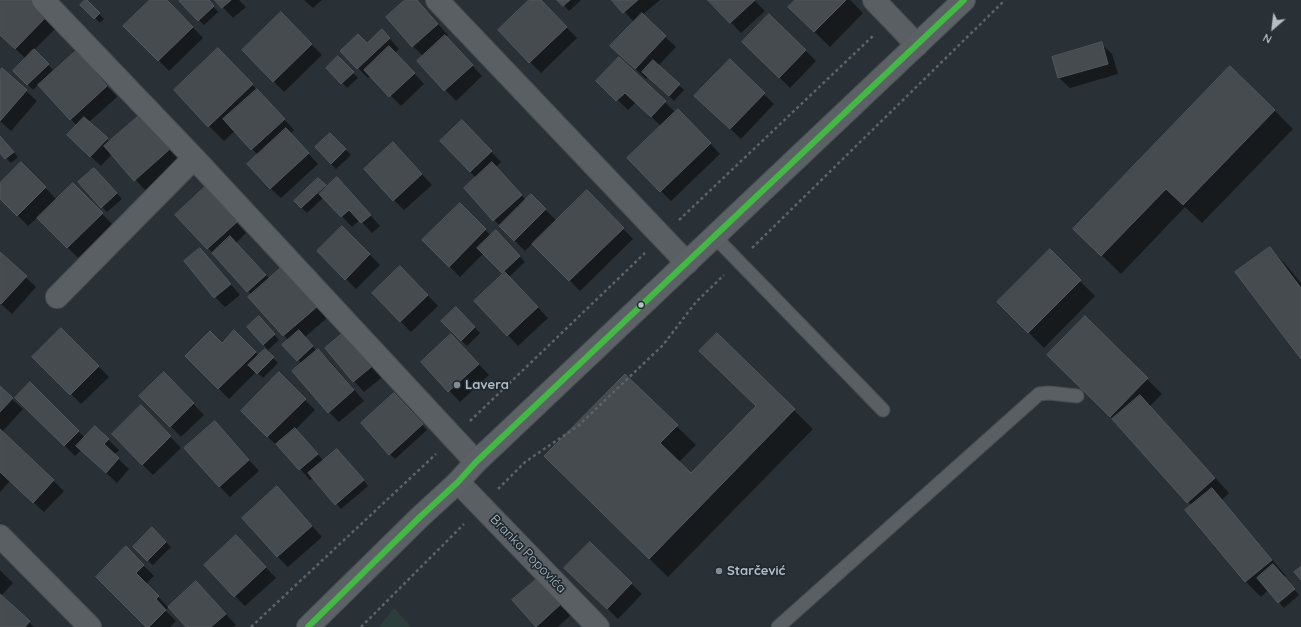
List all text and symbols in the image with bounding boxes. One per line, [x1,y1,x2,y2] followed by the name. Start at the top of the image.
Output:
[1253,8,1293,48] north arrow
[1261,31,1274,47] text: N
[636,300,646,310] unlabelled marker
[465,377,509,393] place label: Lavera
[452,380,462,390] marker: Lavera
[487,512,569,596] street label: Branka Popovića
[727,563,785,579] place label: Starčević
[714,566,724,576] marker: Starčević

